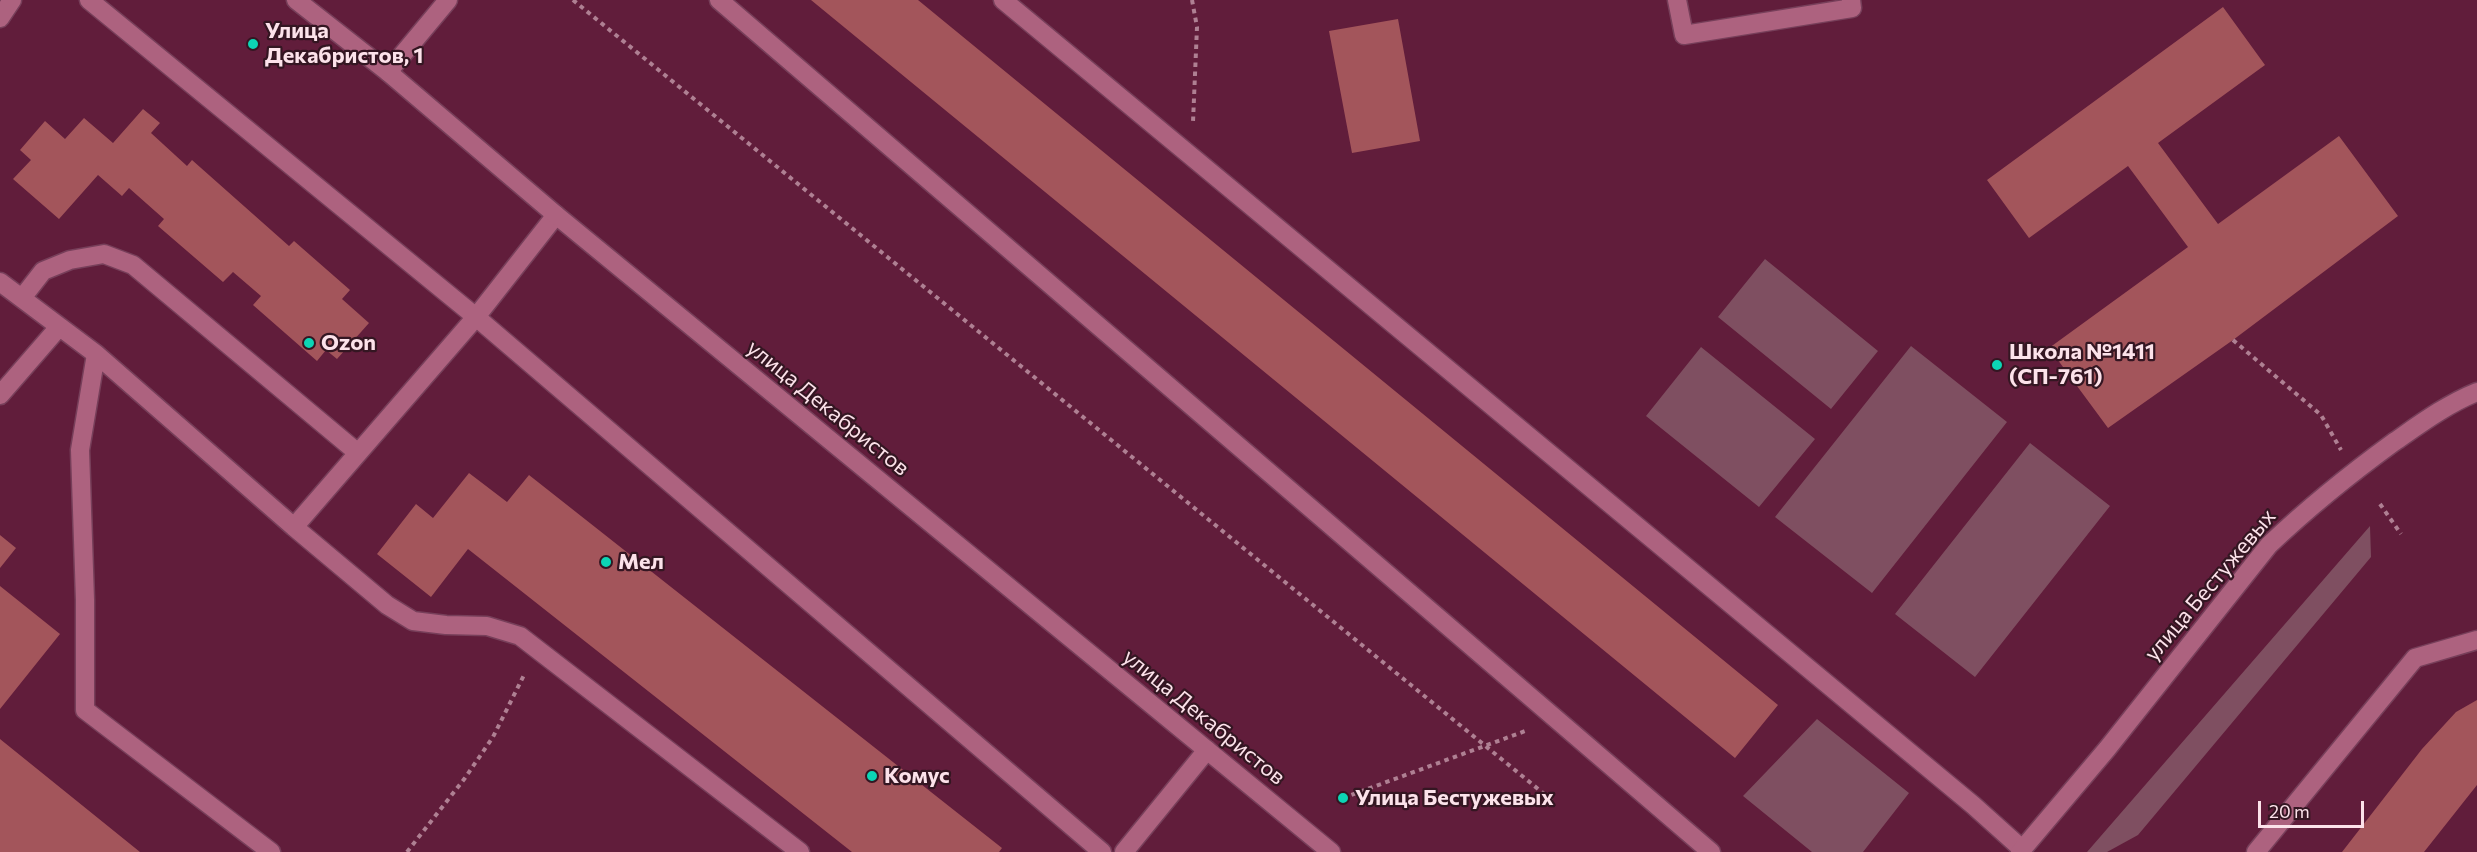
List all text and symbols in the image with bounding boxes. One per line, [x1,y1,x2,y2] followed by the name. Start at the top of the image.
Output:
[265,18,423,70] place label: Улица Декабристов, 1
[246,37,260,51] marker: Улица Декабристов, 1
[321,330,376,356] place label: Ozon
[742,334,914,482] street label: улица Декабристов
[302,336,316,350] marker: Ozon
[2009,339,2155,390] place label: Школа №1411 (СП-761)
[1990,358,2004,372] marker: Школа №1411 (СП-761)
[2139,504,2281,666] street label: улица Бестужевых
[618,549,664,575] place label: Мел
[599,555,613,569] marker: Мел
[1118,643,1290,791] street label: улица Декабристов
[884,763,950,789] place label: Комус
[865,769,879,783] marker: Комус
[1355,785,1554,811] place label: Улица Бестужевых
[2261,789,2368,827] scale bar
[1336,791,1350,805] marker: Улица Бестужевых
[2269,800,2310,822] text: 20 m

